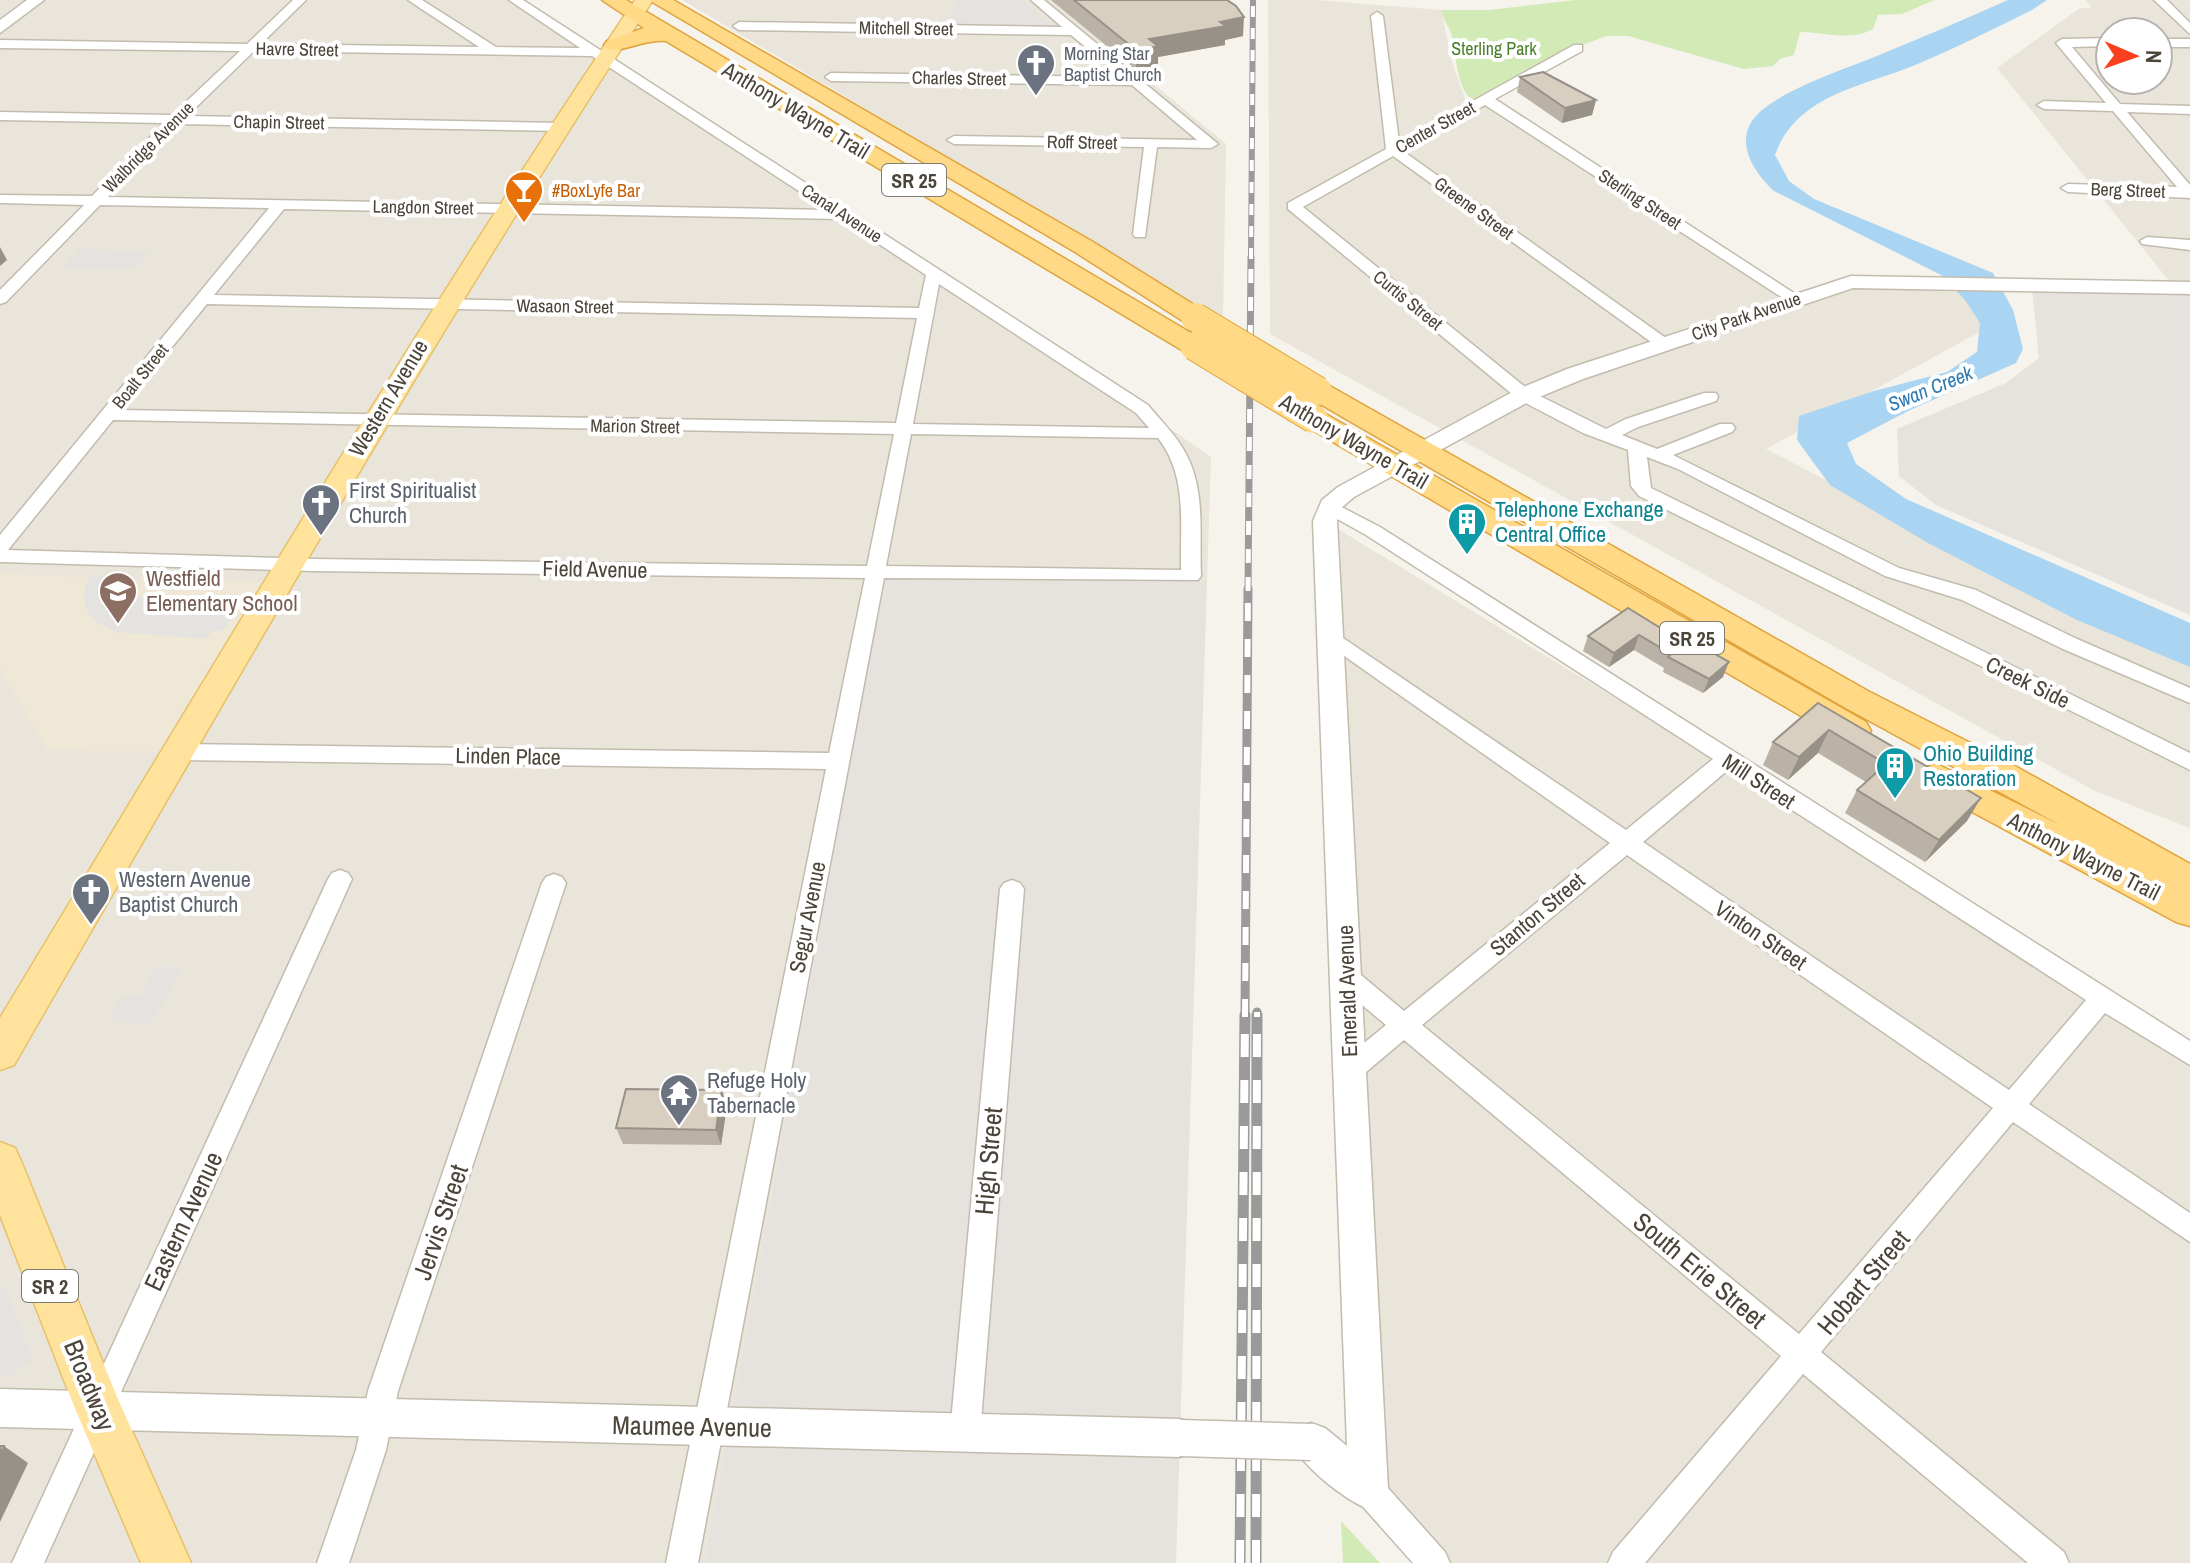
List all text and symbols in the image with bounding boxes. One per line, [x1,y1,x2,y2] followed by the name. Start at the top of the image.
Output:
[859,15,953,41] street label: Mitchell Street
[2094,16,2174,96] north arrow
[255,36,339,62] street label: Havre Street
[1451,36,1537,61] park label: Sterling Park
[1064,41,1162,87] place label: Morning Star Baptist Church
[1015,42,1057,97] church icon: Morning Star Baptist Church
[2139,50,2169,64] text: N
[716,54,875,166] street label: Anthony Wayne Trail
[912,65,1006,91] street label: Charles Street
[1391,95,1479,159] street label: Center Street
[97,96,199,198] street label: Walbridge Avenue
[233,109,325,135] street label: Chapin Street
[1047,129,1117,155] street label: Roff Street
[1594,163,1686,235] street label: Sterling Street
[882,164,946,196] road number: SR 25
[503,169,545,224] bar icon: #BoxLyfe Bar
[1429,171,1519,245] street label: Greene Street
[2090,176,2166,204] street label: Berg Street
[552,178,640,203] place label: #BoxLyfe Bar
[797,178,887,248] street label: Canal Avenue
[372,194,474,220] street label: Langdon Street
[1368,264,1448,336] street label: Curtis Street
[1688,286,1804,346] street label: City Park Avenue
[516,293,614,319] street label: Wasaon Street
[341,334,435,462] street label: Western Avenue
[106,338,174,414] street label: Boalt Street
[1884,358,1977,417] water label: Swan Creek
[1273,386,1434,496] street label: Anthony Wayne Trail
[590,413,680,439] street label: Marion Street
[349,475,476,530] place label: First Spiritualist Church
[300,482,342,537] church icon: First Spiritualist Church
[1495,494,1664,549] place label: Telephone Exchange Central Office
[1446,501,1488,556] building icon: Telephone Exchange Central Office
[542,553,648,585] street label: Field Avenue
[146,563,297,618] place label: Westfield Elementary School
[97,570,139,625] school or university icon: Westfield Elementary School
[1660,622,1724,654] road number: SR 25
[1981,649,2075,715] street label: Creek Side
[1923,738,2033,793] place label: Ohio Building Restoration
[455,740,561,772] street label: Linden Place
[1874,745,1916,800] building icon: Ohio Building Restoration
[1717,746,1801,816] street label: Mill Street
[2002,804,2165,907] street label: Anthony Wayne Trail
[781,859,833,975] street label: Segur Avenue
[119,864,251,919] place label: Western Avenue Baptist Church
[1483,865,1591,963] street label: Stanton Street
[70,871,112,926] church icon: Western Avenue Baptist Church
[1709,893,1813,977] street label: Vinton Street
[1330,924,1364,1058] street label: Emerald Avenue
[707,1065,806,1120] place label: Refuge Holy Tabernacle
[658,1072,700,1127] temple icon: Refuge Holy Tabernacle
[966,1106,1010,1216] street label: High Street
[135,1146,231,1296] street label: Eastern Avenue
[404,1160,476,1284] street label: Jervis Street
[1626,1204,1774,1336] street label: South Erie Street
[1809,1222,1917,1342] street label: Hobart Street
[22,1270,78,1302] road number: SR 2
[56,1334,124,1436] street label: Broadway
[612,1407,772,1445] street label: Maumee Avenue

